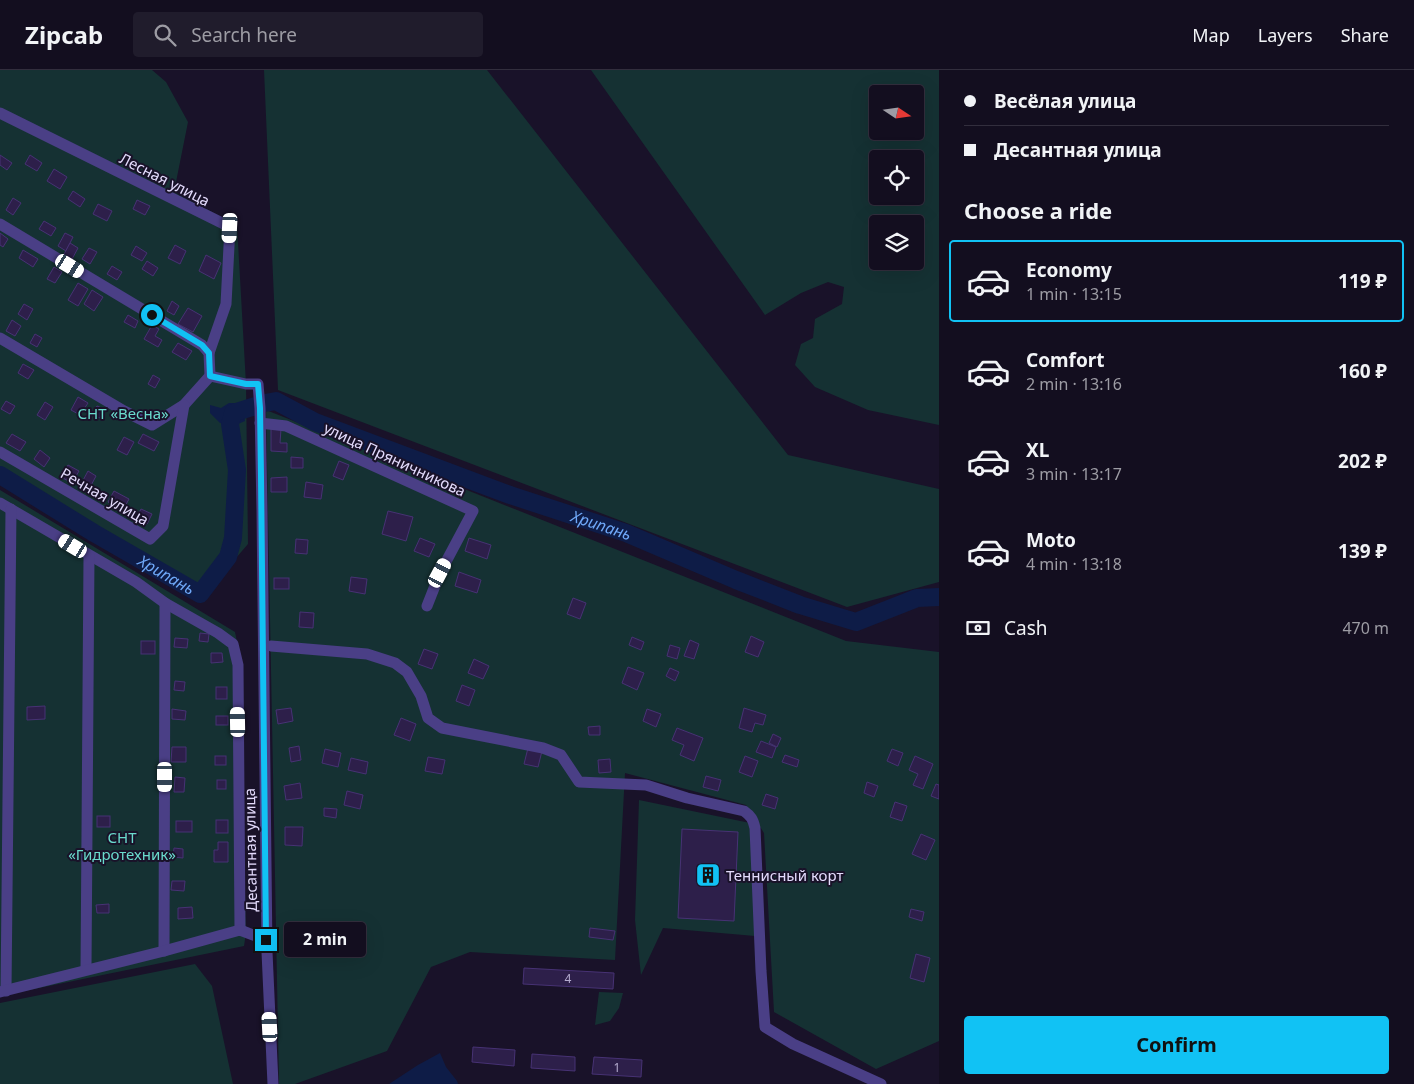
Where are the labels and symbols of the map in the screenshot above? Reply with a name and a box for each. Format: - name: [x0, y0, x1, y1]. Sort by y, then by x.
- north arrow: [869, 85, 924, 140]
- street label: Лесная улица: [116, 148, 214, 210]
- car: [221, 213, 238, 243]
- car: [53, 252, 86, 280]
- route start: [141, 304, 163, 326]
- park label: СНТ «Весна»: [77, 403, 169, 423]
- street label: улица Пряничникова: [321, 417, 469, 501]
- street label: Речная улица: [57, 463, 153, 529]
- water label: Хрипань: [568, 505, 635, 545]
- car: [56, 532, 89, 560]
- water label: Хрипань: [133, 549, 199, 600]
- car: [426, 556, 453, 590]
- car: [230, 707, 245, 737]
- car: [157, 762, 172, 792]
- street label: Десантная улица: [239, 788, 261, 912]
- park label: СНТ «Гидротехник»: [68, 827, 176, 864]
- building icon: Теннисный корт: [695, 862, 721, 888]
- place label: Теннисный корт: [726, 865, 843, 885]
- callout: 2 min: [284, 922, 366, 958]
- route end: [255, 929, 277, 951]
- house number: 4: [565, 970, 572, 987]
- car: [261, 1012, 278, 1042]
- house number: 1: [614, 1059, 620, 1076]

